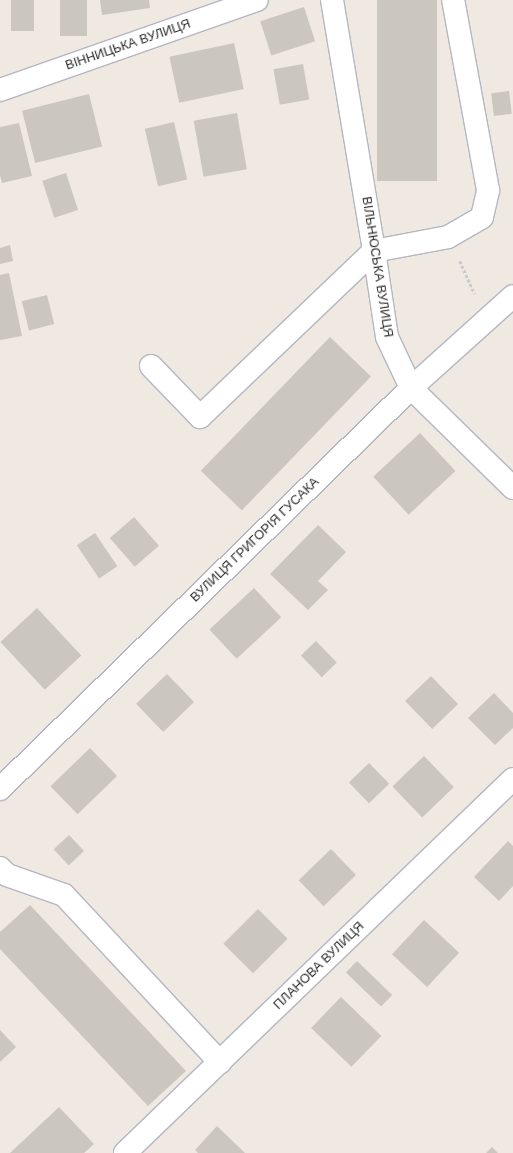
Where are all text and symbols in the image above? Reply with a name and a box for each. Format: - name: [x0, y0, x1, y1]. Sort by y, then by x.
- street label: ВІННИЦЬКА ВУЛИЦЯ: [63, 16, 193, 74]
- street label: ВІЛЬНЮСЬКА ВУЛИЦЯ: [358, 195, 396, 339]
- street label: ВУЛИЦЯ ГРИГОРІЯ ГУСАКА: [187, 474, 323, 606]
- street label: ПЛАНОВА ВУЛИЦЯ: [271, 919, 367, 1013]

